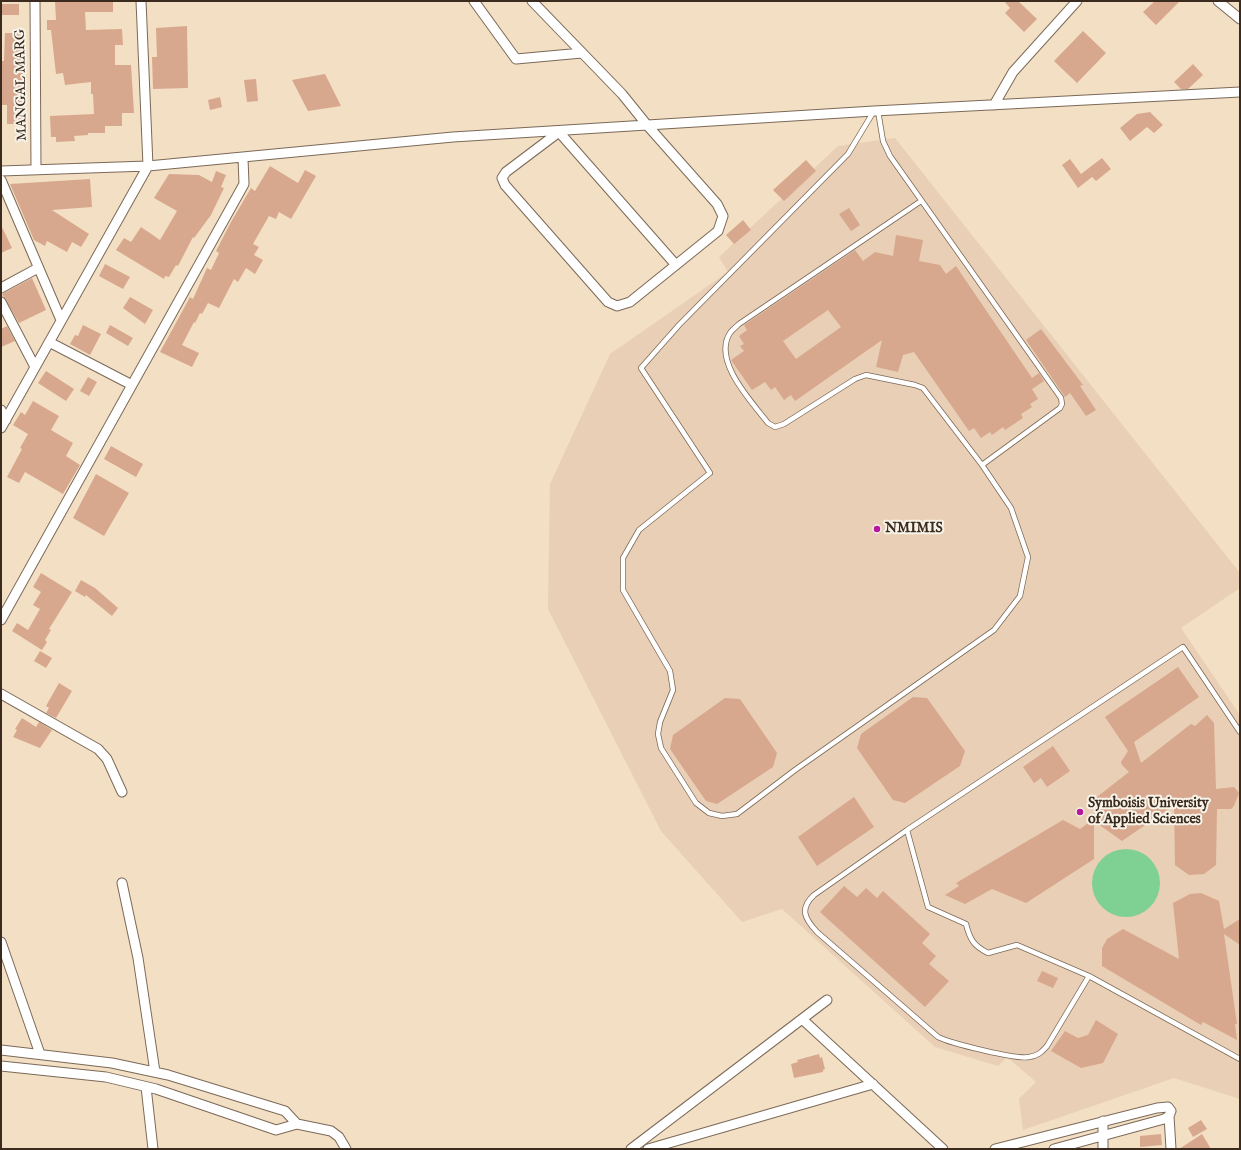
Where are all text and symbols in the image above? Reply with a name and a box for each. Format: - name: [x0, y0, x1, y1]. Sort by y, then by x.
- street label: MANGAL MARG: [13, 29, 31, 141]
- place label: NMIMIS: [885, 521, 943, 537]
- marker: NMIMIS: [872, 524, 882, 534]
- place label: Symboisis University of Applied Sciences: [1088, 796, 1209, 828]
- marker: Symboisis University of Applied Sciences: [1075, 807, 1085, 817]

